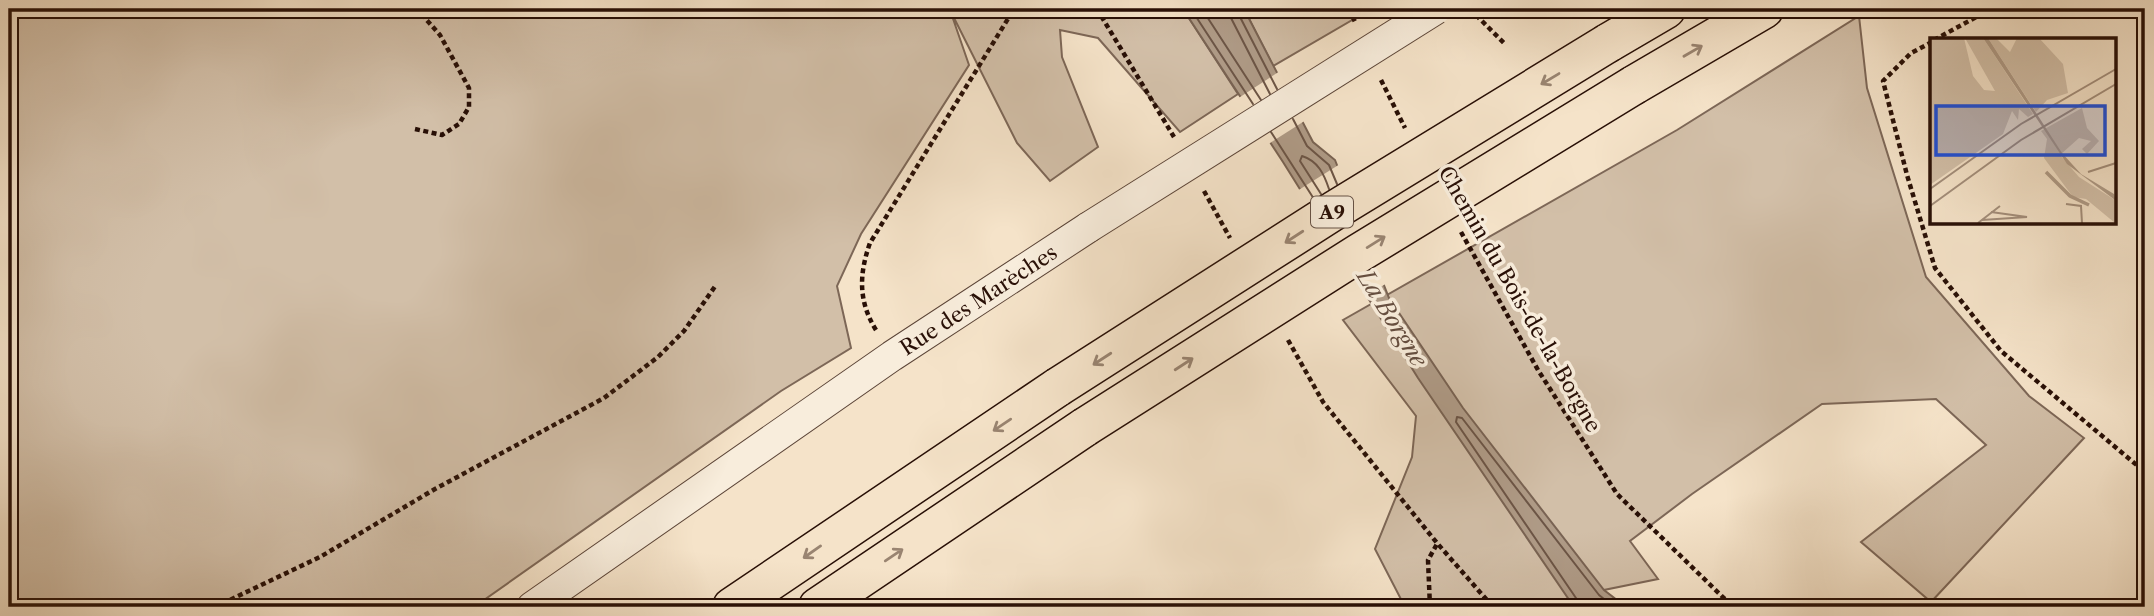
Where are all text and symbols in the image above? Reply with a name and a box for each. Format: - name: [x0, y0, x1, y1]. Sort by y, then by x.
- inset map: [1930, 38, 2116, 224]
- one-way arrow: [1682, 43, 1702, 57]
- one-way arrow: [1540, 72, 1560, 86]
- street label: Chemin du Bois-de-la-Borgne: [1433, 162, 1607, 436]
- road number: A9: [1311, 196, 1353, 228]
- one-way arrow: [1284, 230, 1304, 244]
- one-way arrow: [1366, 234, 1386, 248]
- street label: Rue des Marèches: [895, 239, 1062, 360]
- water label: La Borgne: [1350, 262, 1433, 373]
- one-way arrow: [1093, 352, 1112, 367]
- one-way arrow: [1174, 357, 1194, 371]
- one-way arrow: [992, 418, 1012, 432]
- one-way arrow: [803, 545, 823, 559]
- one-way arrow: [884, 548, 903, 562]

